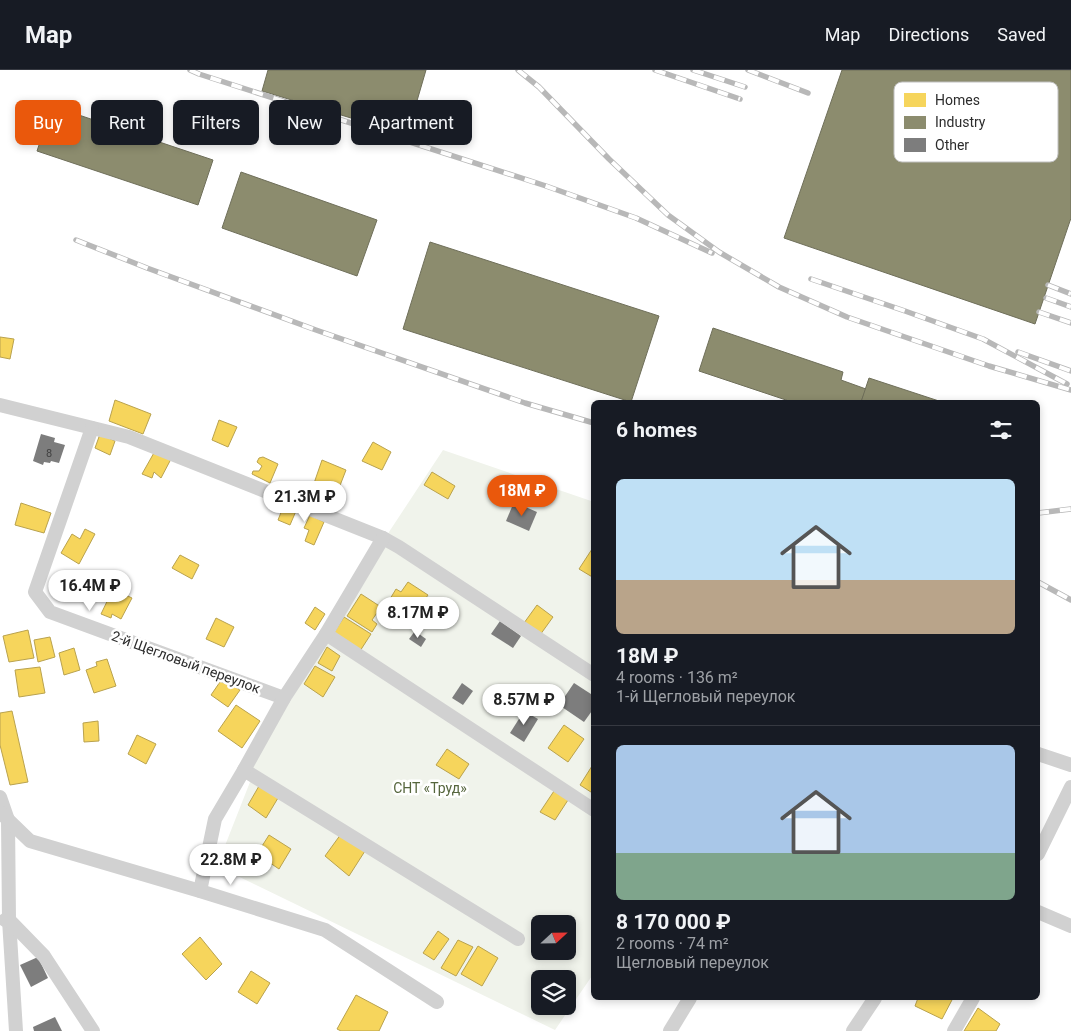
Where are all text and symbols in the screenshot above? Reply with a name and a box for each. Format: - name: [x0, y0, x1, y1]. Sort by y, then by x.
- text: Map: [25, 21, 72, 49]
- text: Map: [825, 24, 860, 45]
- text: Directions: [888, 24, 969, 45]
- text: Saved: [997, 24, 1046, 45]
- legend: [894, 82, 1058, 162]
- text: Homes: [935, 92, 980, 108]
- chip: Buy: [15, 100, 81, 145]
- chip: Rent: [91, 100, 163, 145]
- chip: Filters: [173, 100, 259, 145]
- chip: New: [269, 100, 341, 145]
- chip: Apartment: [351, 100, 472, 145]
- text: Industry: [935, 114, 986, 130]
- text: Other: [935, 137, 969, 153]
- icon: filters: [987, 416, 1015, 444]
- text: 6 homes: [616, 418, 697, 442]
- house number: 8: [46, 447, 52, 460]
- pin: 18M ₽: [487, 474, 557, 517]
- pin: 21.3M ₽: [259, 480, 351, 523]
- text: 18M ₽: [498, 481, 546, 500]
- text: 21.3M ₽: [274, 487, 336, 506]
- icon: home: [771, 512, 861, 602]
- pin: 16.4M ₽: [44, 570, 136, 612]
- text: 16.4M ₽: [59, 576, 121, 595]
- pin: 8.17M ₽: [372, 596, 464, 639]
- text: 8.17M ₽: [387, 603, 449, 622]
- street label: 2-й Щегловый переулок: [109, 628, 263, 697]
- text: 18M ₽: [616, 644, 679, 668]
- text: 4 rooms · 136 m²: [616, 668, 738, 687]
- pin: 8.57M ₽: [478, 684, 570, 726]
- text: 1-й Щегловый переулок: [616, 687, 796, 706]
- text: 8.57M ₽: [493, 690, 555, 709]
- icon: home: [771, 777, 861, 867]
- park label: СНТ «Труд»: [393, 780, 467, 796]
- pin: 22.8M ₽: [185, 844, 277, 886]
- text: 22.8M ₽: [200, 850, 262, 869]
- text: 8 170 000 ₽: [616, 910, 731, 934]
- north arrow: [531, 915, 576, 960]
- map controls: [531, 915, 576, 1015]
- text: 2 rooms · 74 m²: [616, 934, 729, 953]
- text: Щегловый переулок: [616, 953, 769, 972]
- button: layers: [531, 970, 576, 1015]

